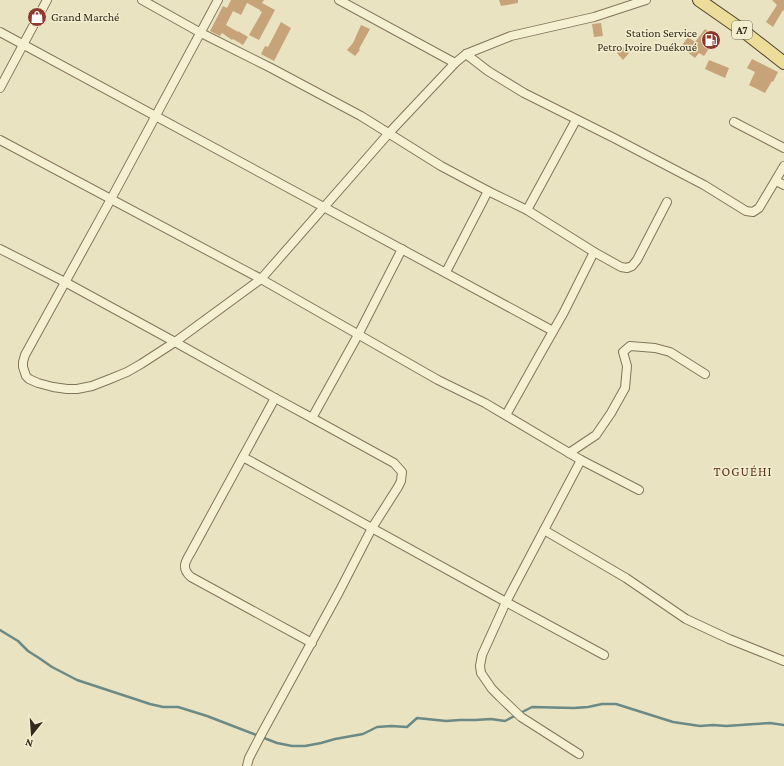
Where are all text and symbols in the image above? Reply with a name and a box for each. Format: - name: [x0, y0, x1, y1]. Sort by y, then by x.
- shop icon: Grand Marché: [26, 6, 48, 28]
- place label: Grand Marché: [51, 10, 119, 24]
- road number: A7: [732, 21, 752, 39]
- place label: Station Service Petro Ivoire Duékoué: [597, 26, 697, 54]
- fuel station icon: Station Service Petro Ivoire Duékoué: [700, 29, 722, 51]
- district label: TOGUÉHI: [714, 464, 772, 479]
- north arrow: [12, 714, 52, 754]
- text: N: [23, 737, 34, 750]

